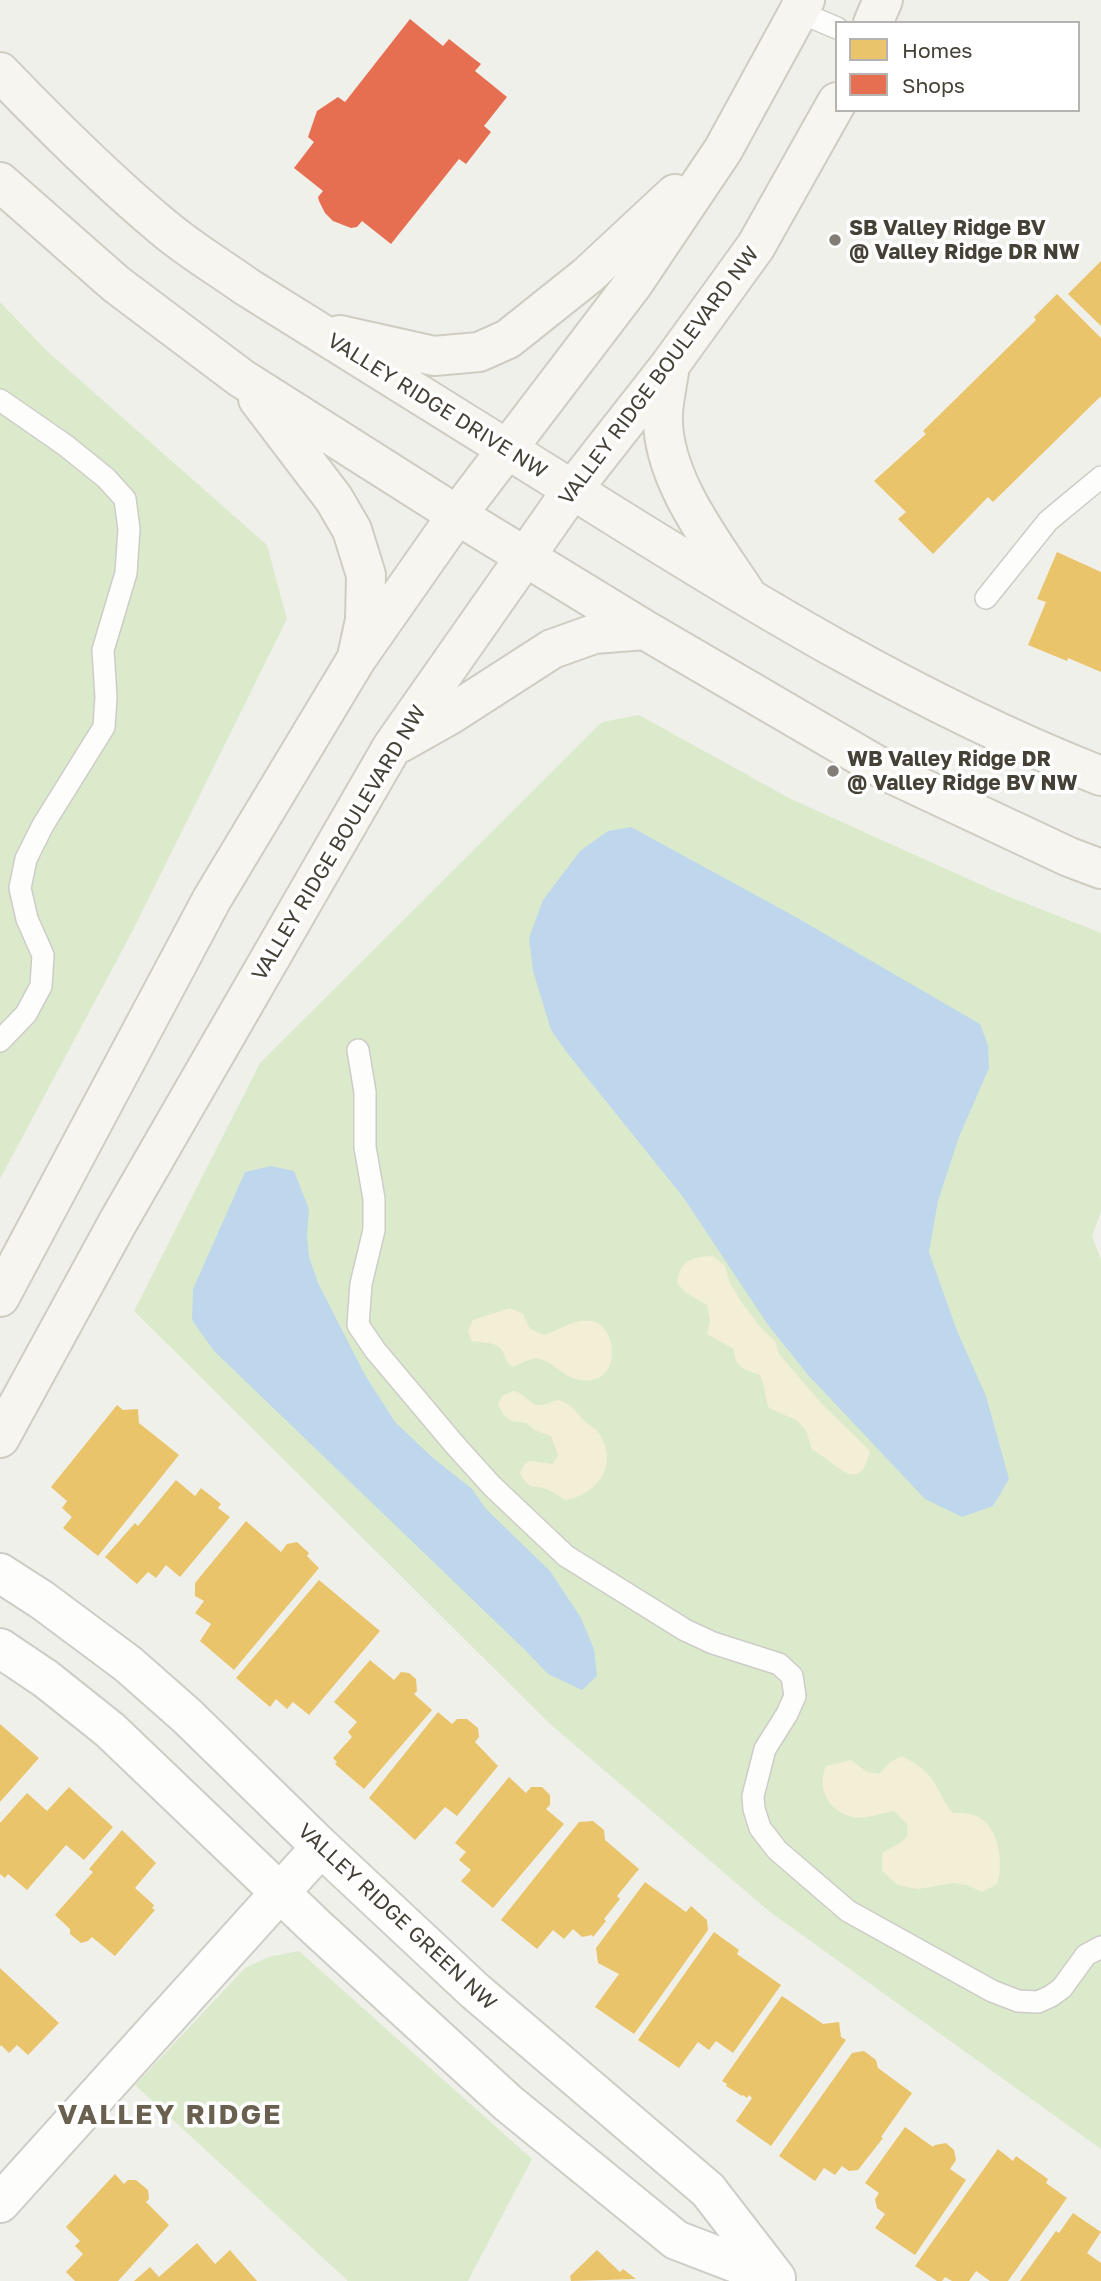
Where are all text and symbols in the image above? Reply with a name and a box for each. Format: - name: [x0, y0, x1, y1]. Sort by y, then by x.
- legend: [835, 21, 1080, 112]
- text: Homes: [902, 37, 972, 63]
- text: Shops: [902, 72, 965, 98]
- place label: SB Valley Ridge BV @ Valley Ridge DR NW: [849, 215, 1080, 265]
- marker: SB Valley Ridge BV @ Valley Ridge DR NW: [827, 232, 843, 248]
- street label: VALLEY RIDGE BOULEVARD NW: [554, 242, 764, 510]
- street label: VALLEY RIDGE DRIVE NW: [323, 328, 551, 484]
- street label: VALLEY RIDGE BOULEVARD NW: [247, 701, 431, 985]
- place label: WB Valley Ridge DR @ Valley Ridge BV NW: [847, 746, 1077, 796]
- marker: WB Valley Ridge DR @ Valley Ridge BV NW: [825, 763, 841, 779]
- street label: VALLEY RIDGE GREEN NW: [292, 1818, 502, 2016]
- district label: VALLEY RIDGE: [59, 2098, 281, 2132]

